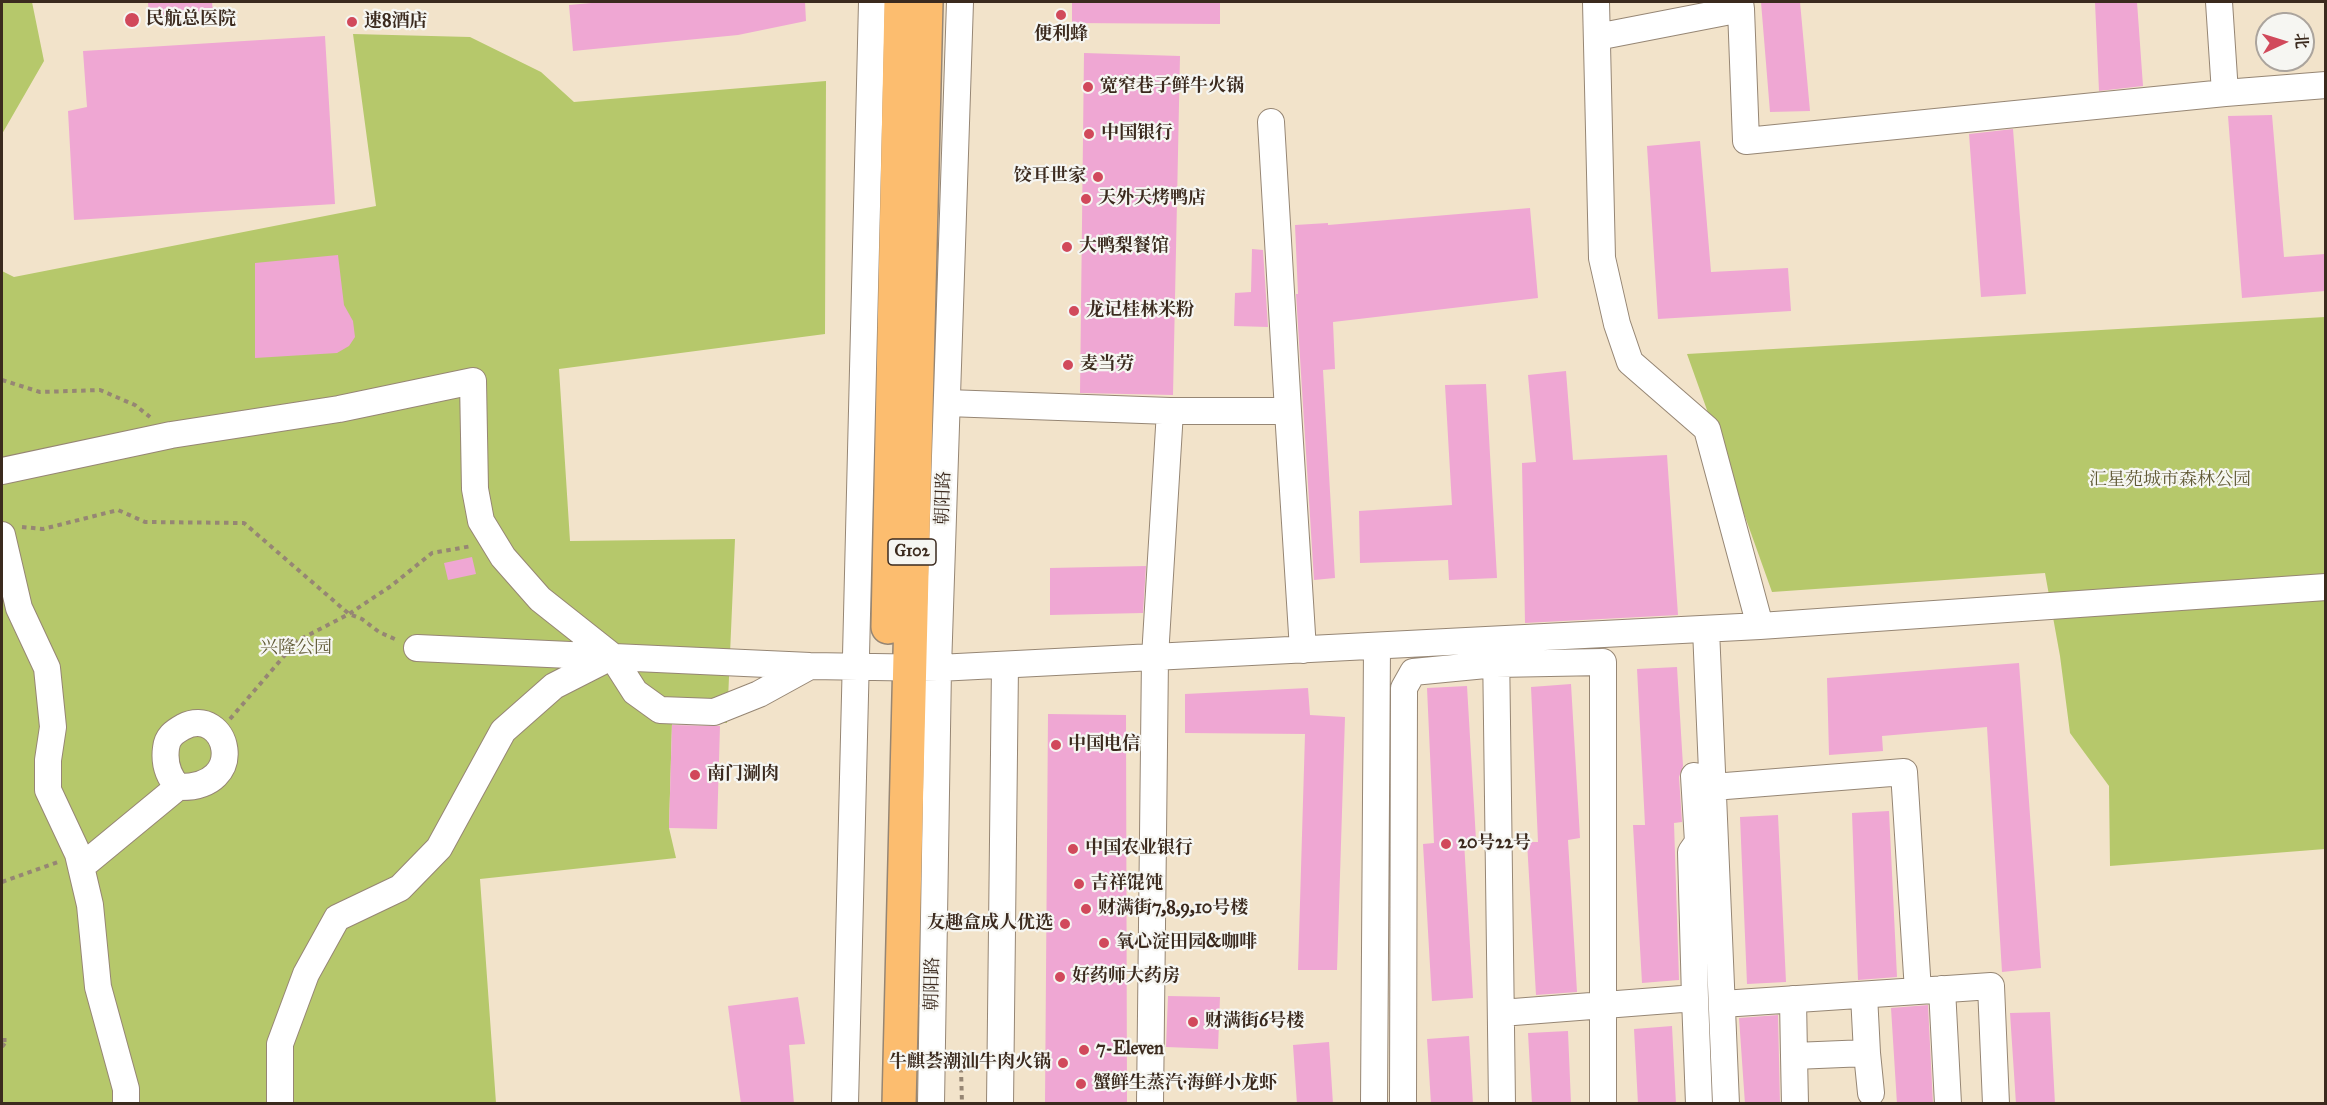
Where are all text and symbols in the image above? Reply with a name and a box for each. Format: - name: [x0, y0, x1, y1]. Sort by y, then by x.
- marker: 便利蜂: [1054, 8, 1068, 22]
- place label: 民航总医院: [146, 9, 236, 31]
- marker: 民航总医院: [123, 11, 141, 29]
- place label: 速8酒店: [364, 11, 428, 33]
- north arrow: [2255, 12, 2315, 72]
- marker: 速8酒店: [345, 15, 359, 29]
- place label: 便利蜂: [1034, 24, 1088, 46]
- text: 北: [2291, 32, 2311, 49]
- place label: 宽窄巷子鲜牛火锅: [1100, 76, 1244, 98]
- marker: 宽窄巷子鲜牛火锅: [1081, 80, 1095, 94]
- place label: 中国银行: [1101, 123, 1173, 145]
- marker: 中国银行: [1082, 127, 1096, 141]
- place label: 饺耳世家: [1014, 166, 1086, 188]
- marker: 饺耳世家: [1091, 170, 1105, 184]
- place label: 天外天烤鸭店: [1098, 188, 1206, 210]
- marker: 天外天烤鸭店: [1079, 192, 1093, 206]
- place label: 大鸭梨餐馆: [1079, 236, 1169, 258]
- marker: 大鸭梨餐馆: [1060, 240, 1074, 254]
- place label: 龙记桂林米粉: [1086, 300, 1194, 322]
- marker: 龙记桂林米粉: [1067, 304, 1081, 318]
- place label: 麦当劳: [1080, 354, 1134, 376]
- marker: 麦当劳: [1061, 358, 1075, 372]
- park label: 汇星苑城市森林公园: [2089, 470, 2251, 492]
- street label: 朝阳路: [932, 471, 956, 525]
- road number: G102: [888, 539, 936, 565]
- park label: 兴隆公园: [260, 638, 332, 660]
- place label: 中国电信: [1068, 734, 1140, 756]
- marker: 中国电信: [1049, 738, 1063, 752]
- place label: 南门涮肉: [707, 764, 779, 786]
- marker: 南门涮肉: [688, 768, 702, 782]
- place label: 20号22号: [1458, 833, 1531, 855]
- marker: 20号22号: [1439, 837, 1453, 851]
- place label: 中国农业银行: [1085, 838, 1193, 860]
- marker: 中国农业银行: [1066, 842, 1080, 856]
- place label: 吉祥馄饨: [1091, 873, 1163, 895]
- marker: 吉祥馄饨: [1072, 877, 1086, 891]
- place label: 财满街7,8,9,10号楼: [1098, 898, 1248, 920]
- marker: 财满街7,8,9,10号楼: [1079, 902, 1093, 916]
- place label: 友趣盒成人优选: [927, 913, 1053, 935]
- marker: 友趣盒成人优选: [1058, 917, 1072, 931]
- place label: 氧心淀田园&咖啡: [1116, 932, 1257, 954]
- marker: 氧心淀田园&咖啡: [1097, 936, 1111, 950]
- street label: 朝阳路: [922, 957, 944, 1011]
- place label: 好药师大药房: [1072, 966, 1180, 988]
- marker: 好药师大药房: [1053, 970, 1067, 984]
- place label: 财满街6号楼: [1205, 1011, 1304, 1033]
- marker: 财满街6号楼: [1186, 1015, 1200, 1029]
- place label: 7-Eleven: [1096, 1039, 1164, 1061]
- marker: 7-Eleven: [1077, 1043, 1091, 1057]
- place label: 牛麒荟潮汕牛肉火锅: [889, 1052, 1051, 1074]
- marker: 牛麒荟潮汕牛肉火锅: [1056, 1056, 1070, 1070]
- place label: 蟹鲜生蒸汽·海鲜小龙虾: [1093, 1073, 1277, 1095]
- marker: 蟹鲜生蒸汽·海鲜小龙虾: [1074, 1077, 1088, 1091]

